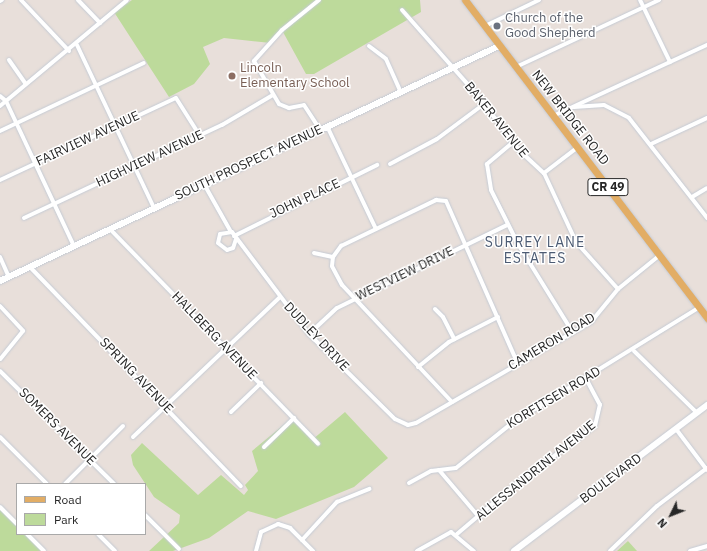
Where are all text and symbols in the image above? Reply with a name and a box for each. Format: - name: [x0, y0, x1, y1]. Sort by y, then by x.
- place label: Church of the Good Shepherd: [505, 11, 596, 42]
- marker: Church of the Good Shepherd: [492, 21, 502, 31]
- place label: Lincoln Elementary School: [240, 61, 350, 92]
- street label: NEW BRIDGE ROAD: [528, 67, 612, 169]
- marker: Lincoln Elementary School: [227, 71, 237, 81]
- street label: BAKER AVENUE: [461, 79, 531, 161]
- street label: FAIRVIEW AVENUE: [34, 108, 142, 170]
- street label: SOUTH PROSPECT AVENUE: [173, 122, 325, 204]
- street label: HIGHVIEW AVENUE: [94, 127, 206, 191]
- street label: JOHN PLACE: [267, 176, 343, 222]
- road number: CR 49: [587, 177, 629, 197]
- district label: SURREY LANE ESTATES: [485, 234, 585, 266]
- street label: WESTVIEW DRIVE: [353, 244, 457, 304]
- street label: HALLBERG AVENUE: [168, 289, 260, 383]
- street label: DUDLEY DRIVE: [280, 299, 352, 375]
- street label: CAMERON ROAD: [506, 310, 598, 374]
- street label: SPRING AVENUE: [96, 335, 176, 417]
- street label: KORFITSEN ROAD: [504, 364, 604, 432]
- street label: SOMERS AVENUE: [15, 385, 99, 469]
- street label: ALLESSANDRINI AVENUE: [473, 418, 599, 524]
- street label: BOULEVARD: [577, 451, 645, 507]
- legend: [16, 483, 146, 535]
- text: Road: [54, 492, 82, 507]
- north arrow: [651, 495, 691, 535]
- text: Park: [54, 512, 78, 527]
- text: N: [654, 515, 670, 531]

